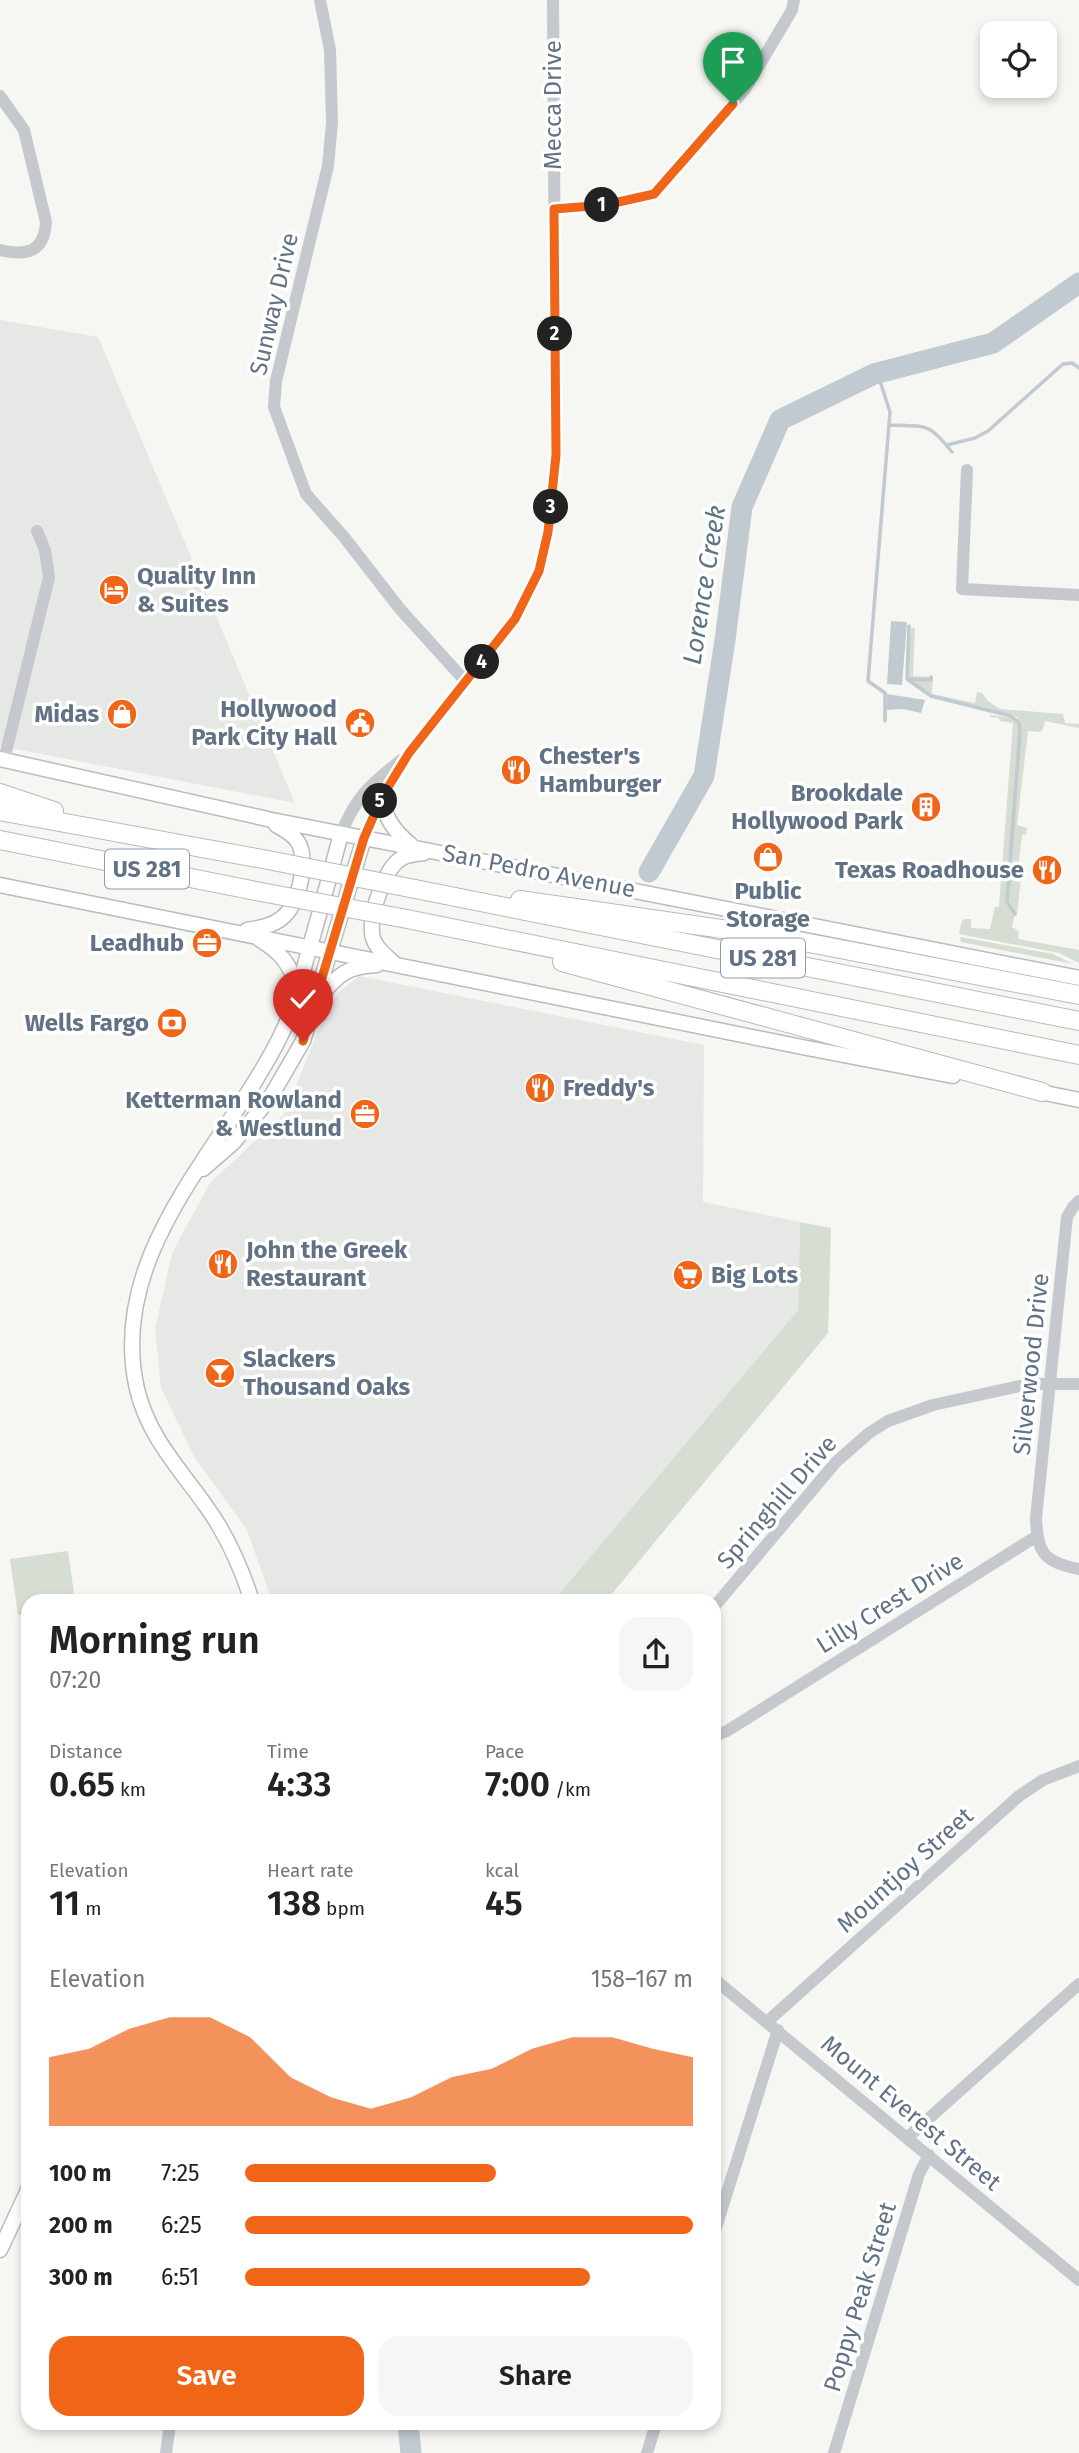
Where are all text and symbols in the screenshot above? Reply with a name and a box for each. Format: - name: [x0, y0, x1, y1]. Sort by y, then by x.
- map controls: [980, 21, 1057, 98]
- button: locate: [980, 21, 1057, 98]
- pin: [703, 32, 763, 104]
- street label: Mecca Drive: [539, 40, 567, 170]
- icon: arrive: [714, 43, 752, 81]
- pin: 1: [584, 188, 620, 222]
- text: 1: [597, 193, 606, 216]
- street label: Sunway Drive: [244, 230, 304, 378]
- pin: 2: [538, 316, 572, 352]
- text: 2: [550, 322, 559, 345]
- pin: 3: [534, 490, 568, 524]
- text: 3: [546, 495, 555, 518]
- water label: Lorence Creek: [677, 503, 732, 667]
- place label: Quality Inn & Suites: [137, 562, 256, 618]
- hotel icon: Quality Inn & Suites: [97, 573, 131, 607]
- pin: 4: [464, 644, 500, 680]
- text: 4: [476, 650, 487, 673]
- place label: Hollywood Park City Hall: [191, 695, 338, 751]
- shop icon: Midas: [105, 697, 139, 731]
- place label: Midas: [34, 700, 99, 728]
- public building icon: Hollywood Park City Hall: [343, 706, 377, 740]
- place label: Chester's Hamburger: [539, 742, 662, 798]
- restaurant icon: Chester's Hamburger: [499, 753, 533, 787]
- place label: Brookdale Hollywood Park: [731, 779, 904, 835]
- pin: 5: [362, 784, 398, 818]
- text: 5: [374, 789, 385, 812]
- building icon: Brookdale Hollywood Park: [909, 790, 943, 824]
- street label: San Pedro Avenue: [440, 839, 638, 903]
- shop icon: Public Storage: [751, 840, 785, 874]
- road number: US 281: [105, 849, 189, 888]
- restaurant icon: Texas Roadhouse: [1030, 853, 1064, 887]
- place label: Texas Roadhouse: [835, 856, 1024, 884]
- place label: Public Storage: [726, 877, 810, 933]
- office icon: Leadhub: [190, 926, 224, 960]
- place label: Leadhub: [90, 929, 184, 957]
- road number: US 281: [721, 939, 805, 978]
- pin: [273, 969, 333, 1041]
- icon: check: [284, 980, 322, 1018]
- bank icon: Wells Fargo: [155, 1006, 189, 1040]
- place label: Wells Fargo: [25, 1009, 149, 1037]
- restaurant icon: Freddy's: [523, 1071, 557, 1105]
- place label: Freddy's: [563, 1074, 655, 1102]
- place label: Ketterman Rowland & Westlund: [125, 1086, 342, 1142]
- office icon: Ketterman Rowland & Westlund: [348, 1097, 382, 1131]
- place label: John the Greek Restaurant: [245, 1236, 408, 1292]
- restaurant icon: John the Greek Restaurant: [206, 1247, 240, 1281]
- supermarket icon: Big Lots: [671, 1258, 705, 1292]
- place label: Big Lots: [711, 1261, 798, 1289]
- street label: Silverwood Drive: [1008, 1272, 1054, 1456]
- place label: Slackers Thousand Oaks: [243, 1345, 411, 1401]
- bar icon: Slackers Thousand Oaks: [203, 1356, 237, 1390]
- street label: Springhill Drive: [712, 1430, 842, 1574]
- street label: Lilly Crest Drive: [811, 1547, 969, 1659]
- text: Morning run: [49, 1617, 260, 1663]
- button: share: [619, 1617, 693, 1691]
- text: 07:20: [49, 1666, 101, 1694]
- text: Distance: [49, 1740, 123, 1763]
- text: Time: [267, 1740, 309, 1763]
- text: Pace: [485, 1740, 524, 1763]
- text: 0.65: [49, 1763, 115, 1805]
- text: 4:33: [267, 1763, 331, 1805]
- text: 7:00: [485, 1763, 550, 1805]
- text: km: [115, 1778, 146, 1801]
- text: /km: [550, 1778, 591, 1801]
- street label: Mountjoy Street: [831, 1801, 979, 1938]
- text: Elevation: [49, 1859, 129, 1882]
- text: Heart rate: [267, 1859, 354, 1882]
- text: kcal: [485, 1859, 519, 1882]
- text: 11: [49, 1882, 80, 1924]
- text: 138: [267, 1882, 321, 1924]
- text: 45: [485, 1882, 523, 1924]
- text: m: [80, 1897, 102, 1920]
- text: bpm: [321, 1897, 365, 1920]
- text: Elevation: [49, 1965, 145, 1993]
- text: 158–167 m: [591, 1965, 693, 1993]
- street label: Mount Everest Street: [815, 2030, 1007, 2197]
- text: 100 m: [49, 2159, 111, 2187]
- text: 7:25: [161, 2159, 200, 2187]
- street label: Poppy Peak Street: [818, 2199, 902, 2395]
- text: 200 m: [49, 2211, 113, 2239]
- text: 6:25: [161, 2211, 202, 2239]
- text: 300 m: [49, 2263, 113, 2291]
- text: 6:51: [161, 2263, 199, 2291]
- button: Save: [49, 2336, 364, 2416]
- button: Share: [378, 2336, 693, 2416]

